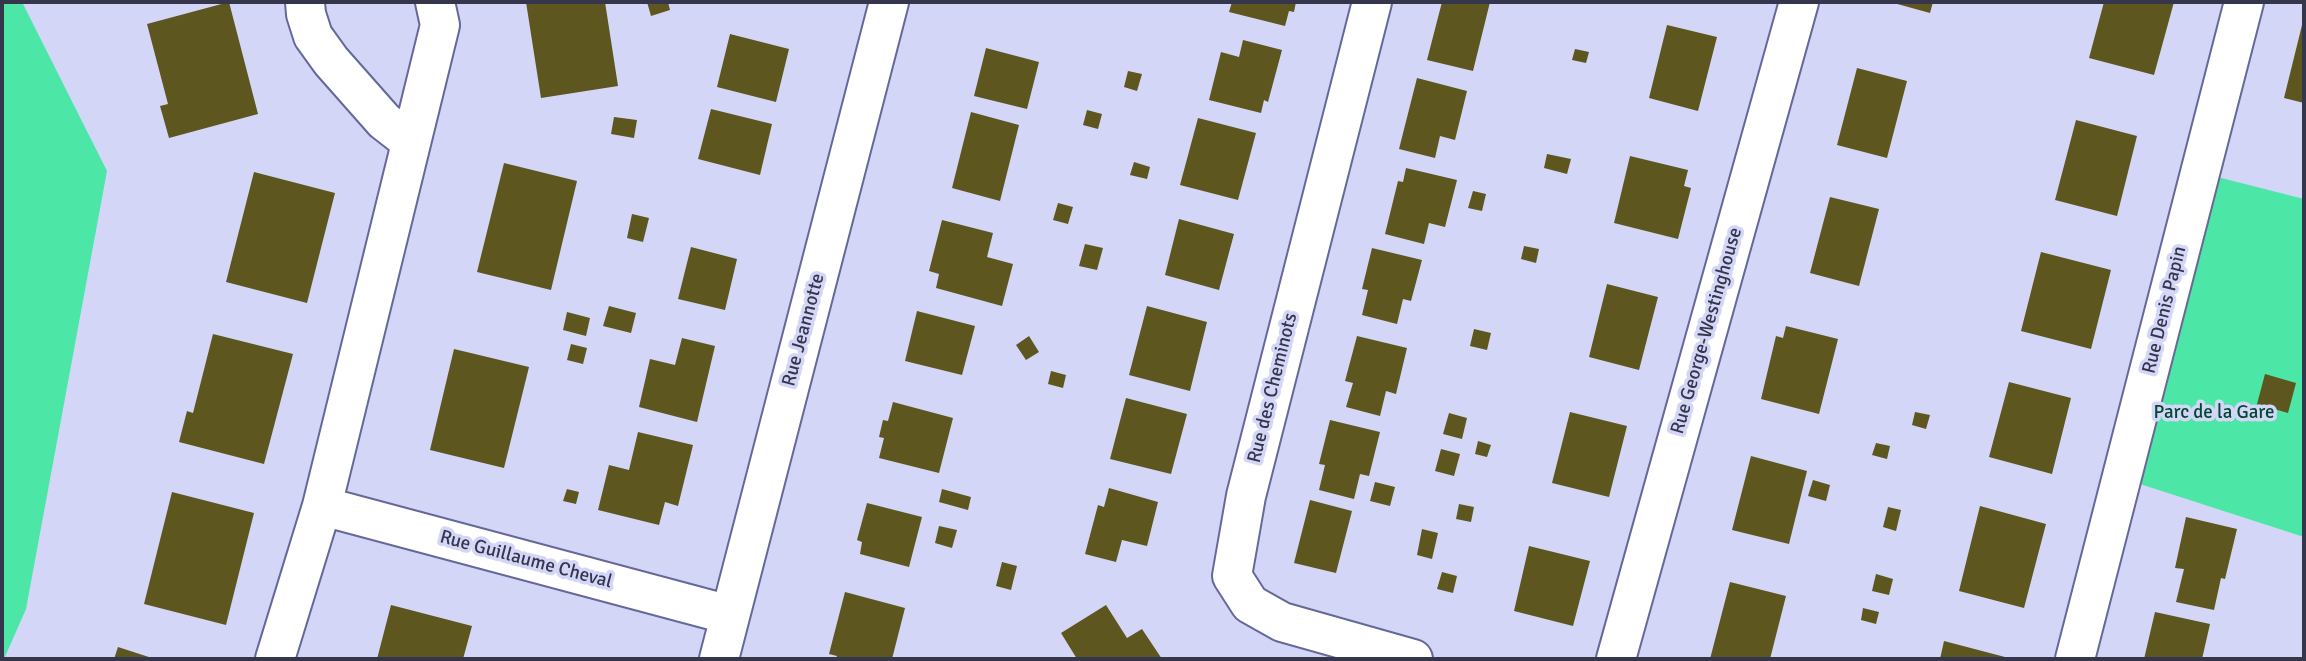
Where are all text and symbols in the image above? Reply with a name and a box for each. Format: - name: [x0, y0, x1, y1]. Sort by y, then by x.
- street label: Rue George-Westinghouse: [1667, 225, 1747, 437]
- street label: Rue Denis Papin: [2138, 244, 2192, 376]
- street label: Rue Jeannotte: [778, 271, 830, 389]
- street label: Rue des Cheminots: [1243, 311, 1303, 465]
- park label: Parc de la Gare: [2154, 402, 2274, 424]
- street label: Rue Guillaume Cheval: [437, 526, 615, 594]

